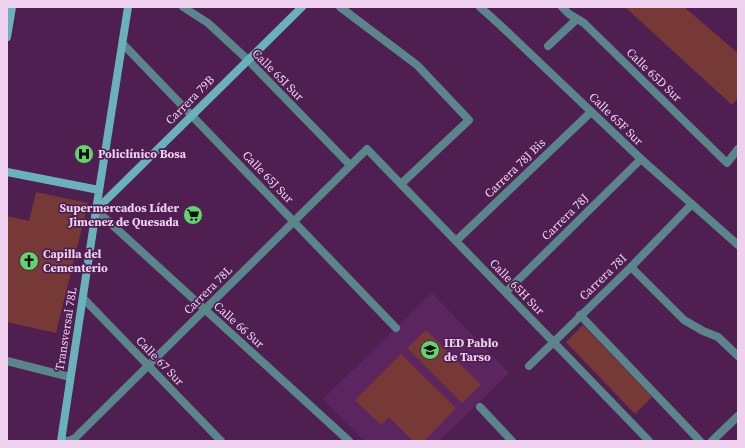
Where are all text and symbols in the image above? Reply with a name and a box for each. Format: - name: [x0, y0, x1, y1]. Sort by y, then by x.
- street label: Calle 65D Sur: [623, 45, 685, 105]
- street label: Calle 65I Sur: [249, 46, 307, 104]
- street label: Carrera 79B: [162, 72, 218, 128]
- street label: Calle 65F Sur: [585, 89, 647, 149]
- street label: Carrera 78J Bis: [481, 135, 549, 201]
- hospital icon: Policlínico Bosa: [73, 143, 95, 165]
- place label: Policlínico Bosa: [98, 146, 187, 162]
- street label: Calle 65J Sur: [239, 147, 297, 207]
- street label: Carrera 78J: [538, 190, 592, 244]
- place label: Supermercados Líder Jimenez de Quesada: [60, 200, 180, 230]
- supermarket icon: Supermercados Líder Jimenez de Quesada: [182, 204, 204, 226]
- place label: Capilla del Cementerio: [43, 246, 108, 276]
- church icon: Capilla del Cementerio: [18, 250, 40, 272]
- street label: Carrera 78I: [576, 250, 630, 304]
- street label: Calle 65H Sur: [486, 256, 548, 318]
- street label: Carrera 78L: [180, 262, 236, 318]
- street label: Transversal 78L: [52, 286, 80, 372]
- street label: Calle 66 Sur: [210, 298, 268, 352]
- street label: Calle 67 Sur: [132, 333, 188, 389]
- place label: IED Pablo de Tarso: [444, 335, 499, 365]
- school or university icon: IED Pablo de Tarso: [419, 339, 441, 361]

